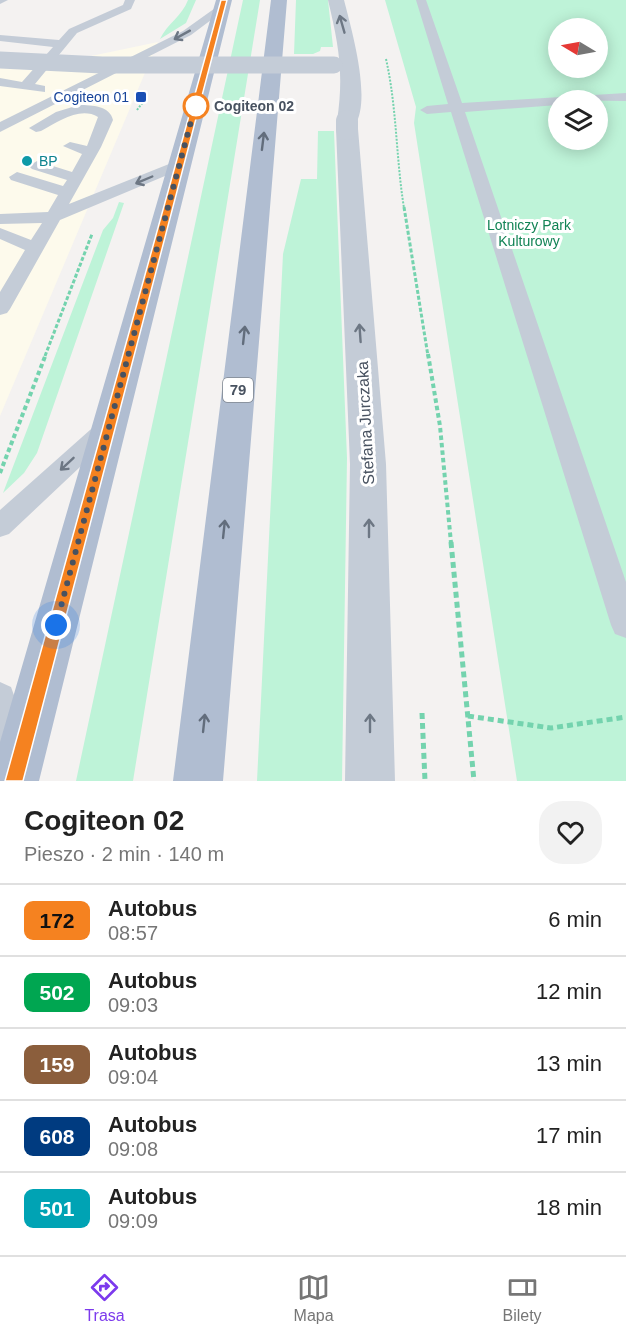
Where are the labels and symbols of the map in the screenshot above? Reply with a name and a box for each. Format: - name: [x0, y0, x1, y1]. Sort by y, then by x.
- one-way arrow: [335, 15, 347, 34]
- north arrow: [548, 18, 608, 78]
- one-way arrow: [174, 30, 192, 41]
- place label: Cogiteon 01: [53, 89, 129, 105]
- marker: Cogiteon 01: [134, 90, 148, 104]
- marker: Cogiteon 02: [183, 93, 209, 119]
- place label: Cogiteon 02: [214, 98, 294, 114]
- one-way arrow: [258, 131, 269, 151]
- place label: BP: [39, 153, 58, 169]
- marker: BP: [20, 154, 34, 168]
- one-way arrow: [136, 174, 154, 186]
- park label: Lotniczy Park Kulturowy: [487, 217, 572, 249]
- one-way arrow: [354, 323, 365, 343]
- one-way arrow: [239, 325, 250, 345]
- street label: Stefana Jurczaka: [354, 361, 377, 485]
- road number: 79: [223, 378, 253, 402]
- one-way arrow: [60, 457, 75, 472]
- one-way arrow: [363, 518, 375, 538]
- one-way arrow: [219, 519, 230, 539]
- your location: [41, 610, 71, 640]
- one-way arrow: [199, 713, 210, 733]
- one-way arrow: [364, 713, 376, 733]

